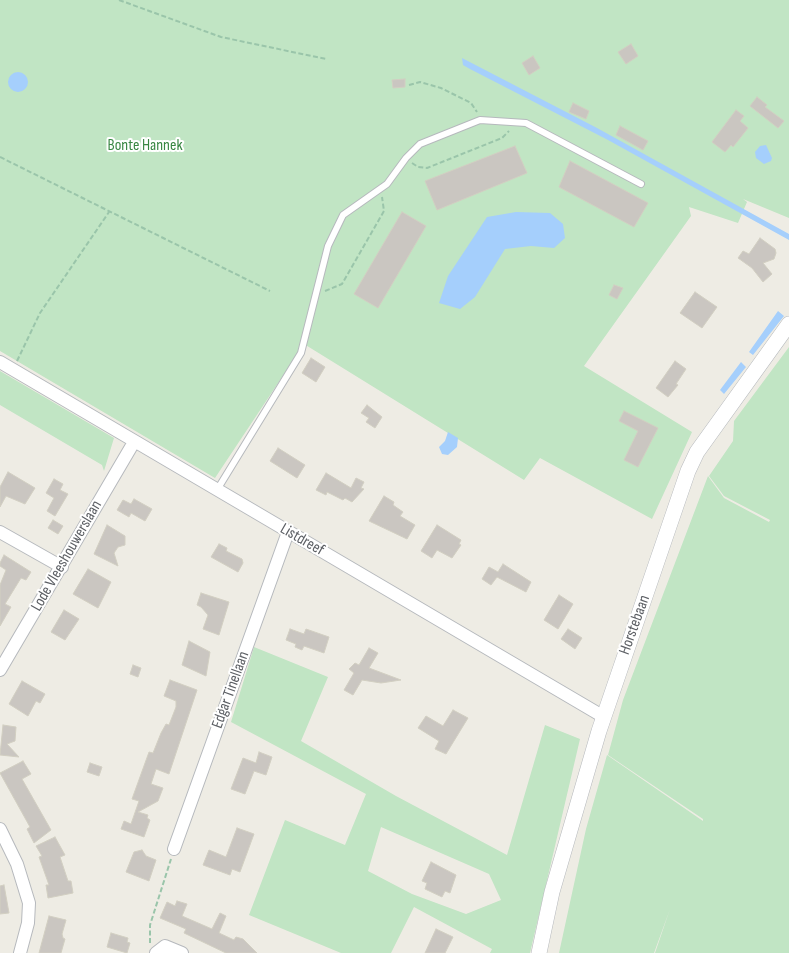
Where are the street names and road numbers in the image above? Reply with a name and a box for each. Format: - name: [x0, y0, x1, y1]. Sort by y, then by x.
- street label: Lode Vleeshouwerslaan: [28, 497, 106, 615]
- street label: Listdreef: [276, 520, 328, 560]
- street label: Horstebaan: [615, 593, 655, 657]
- street label: Edgar Tinellaan: [208, 649, 254, 731]

